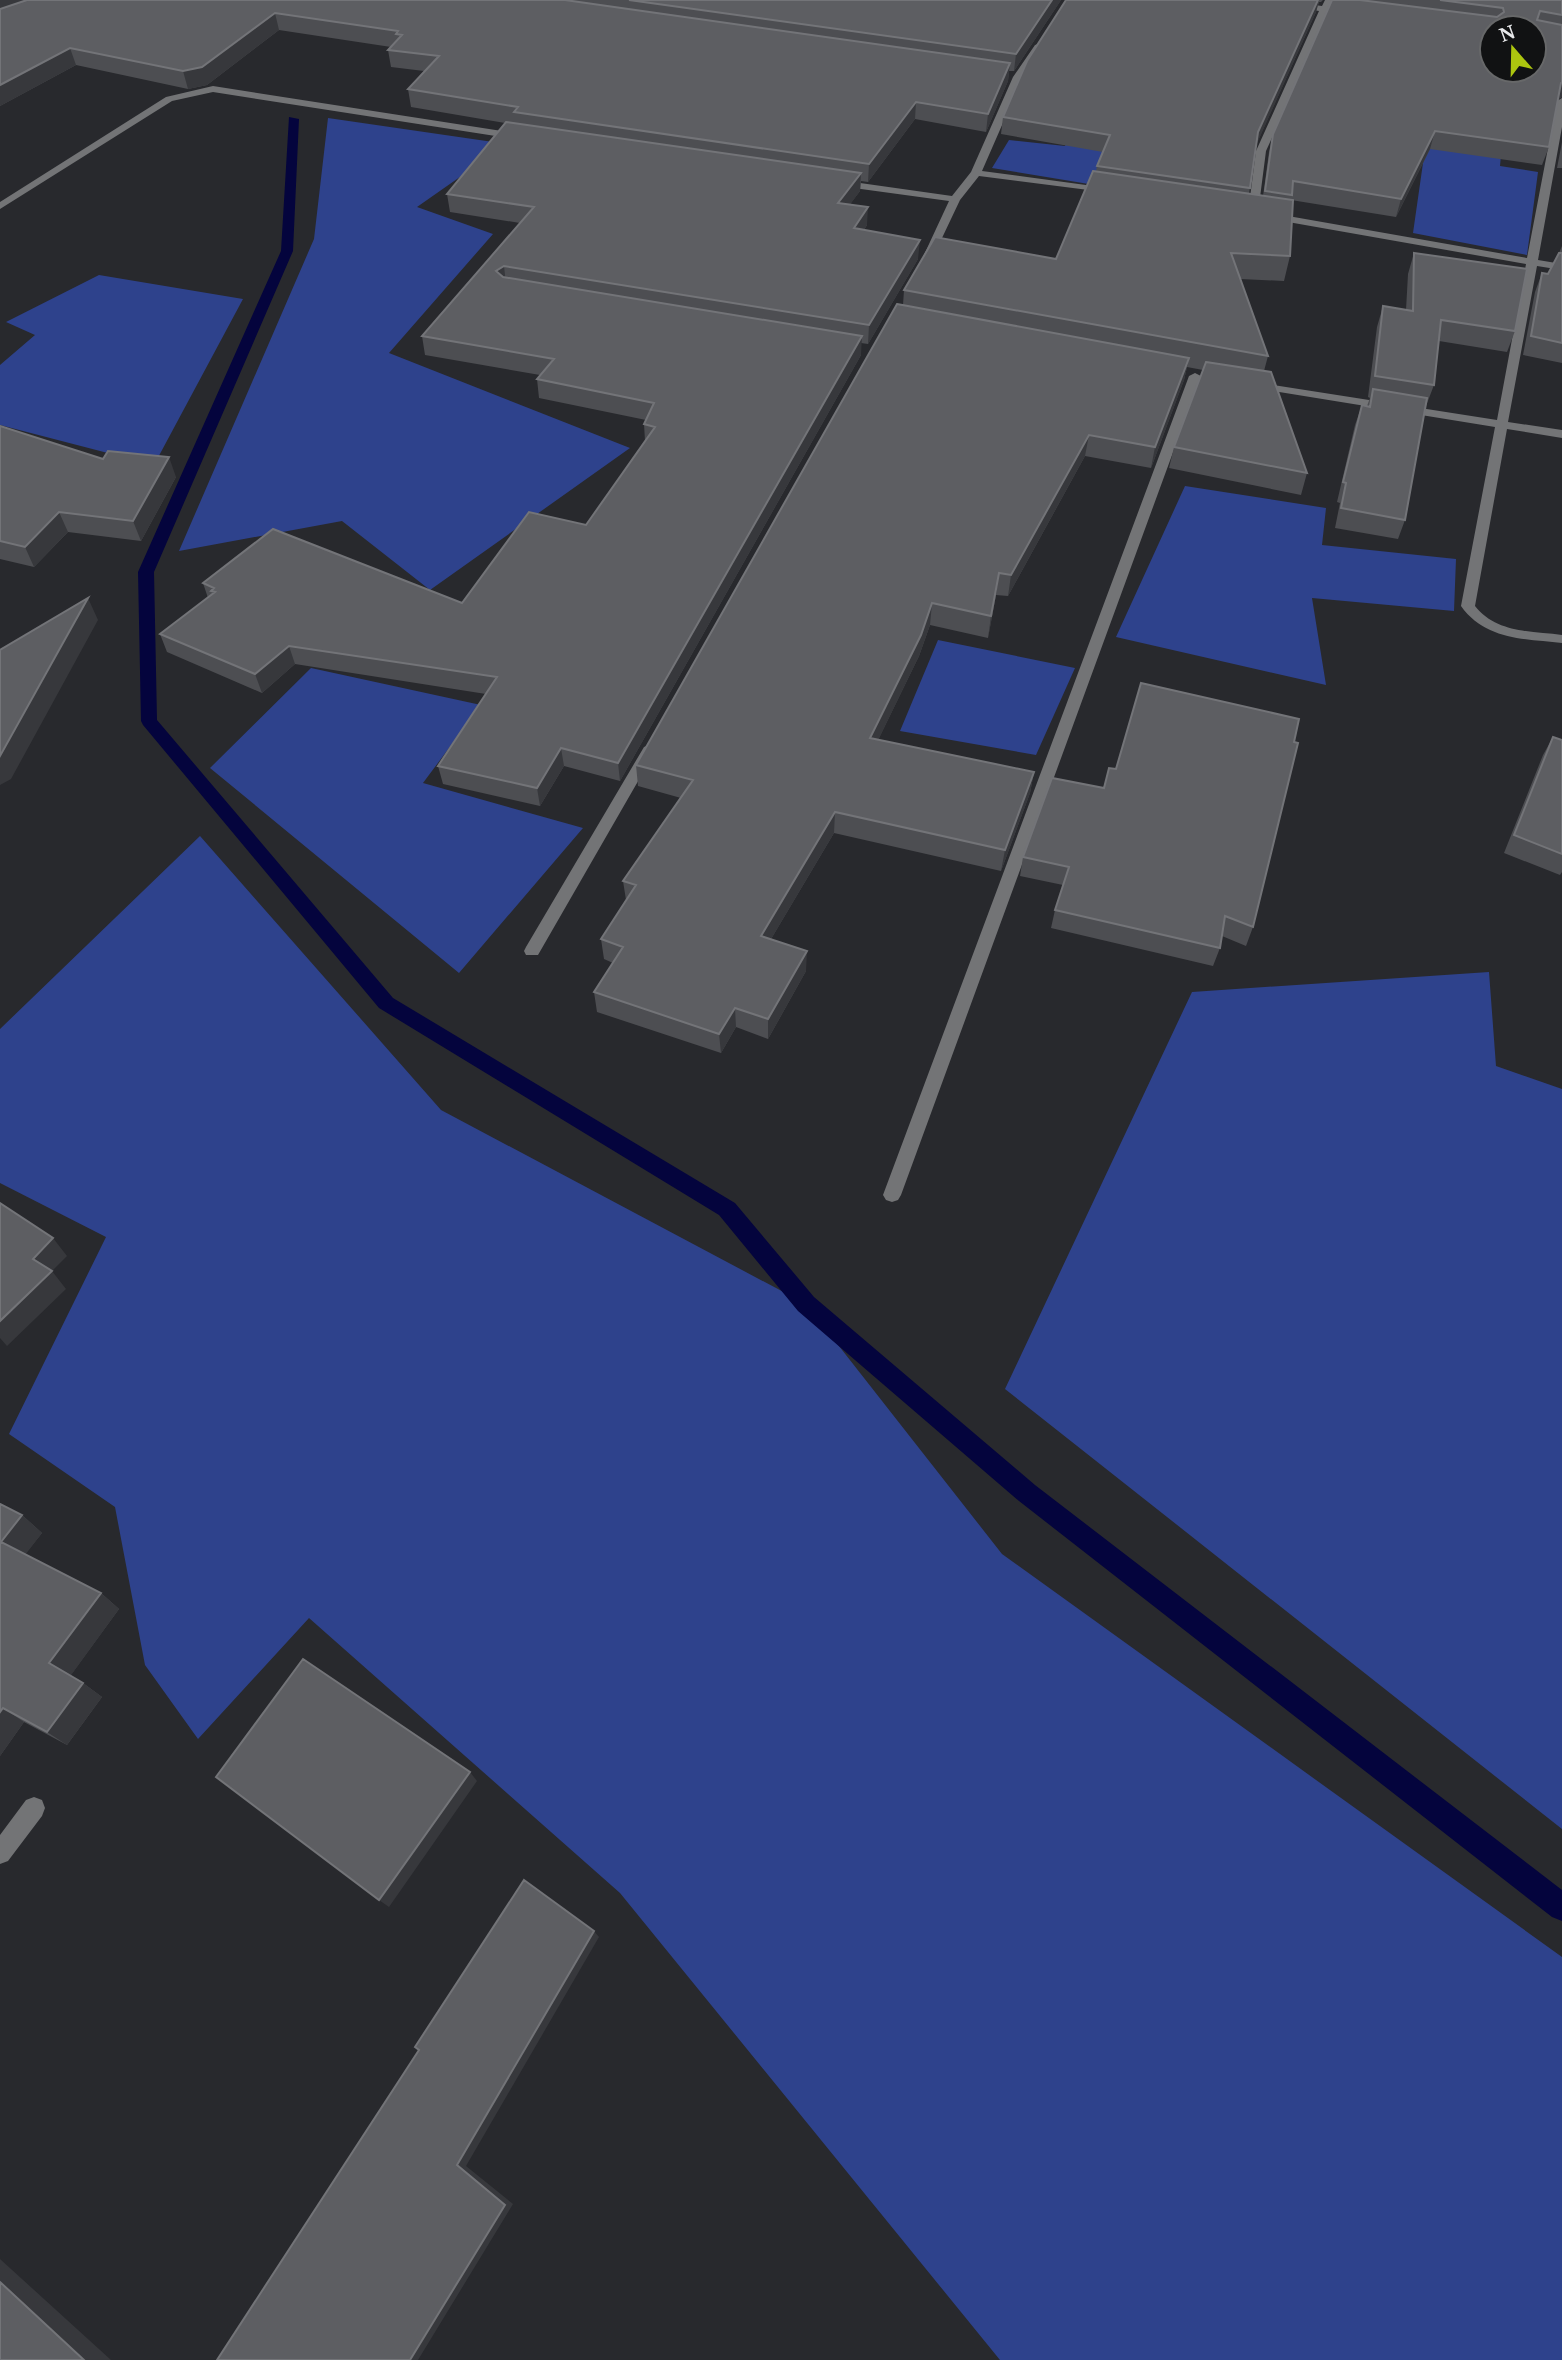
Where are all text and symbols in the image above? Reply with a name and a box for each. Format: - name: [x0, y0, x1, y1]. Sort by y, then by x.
- north arrow: [1478, 14, 1548, 84]
- text: N: [1496, 18, 1519, 48]

